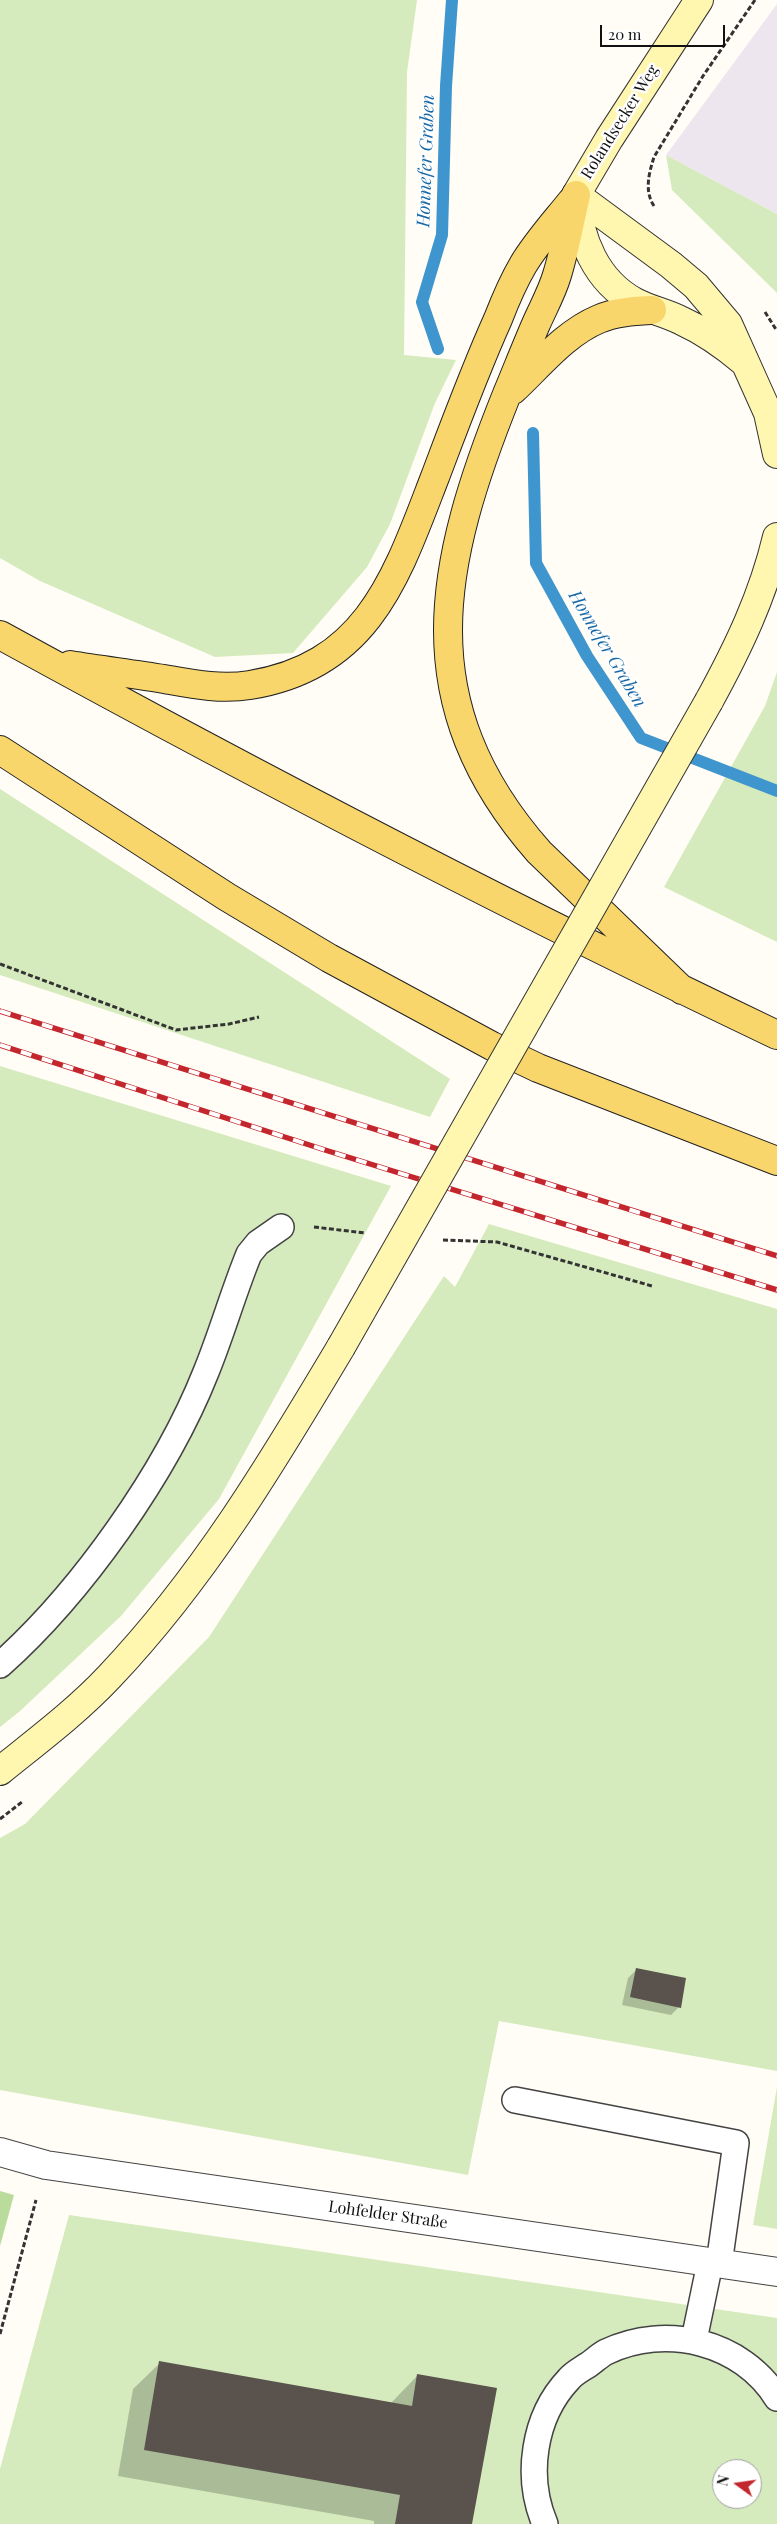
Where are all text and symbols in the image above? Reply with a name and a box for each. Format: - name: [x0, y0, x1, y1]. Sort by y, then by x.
- scale bar: [602, 15, 727, 47]
- text: 20 m: [608, 24, 641, 44]
- street label: Rolandsecker Weg: [577, 61, 663, 183]
- water label: Honnefer Graben: [413, 94, 439, 228]
- water label: Honnefer Graben: [564, 586, 650, 712]
- street label: Lohfelder Straße: [327, 2197, 449, 2233]
- north arrow: [712, 2459, 762, 2509]
- text: N: [712, 2473, 733, 2488]

